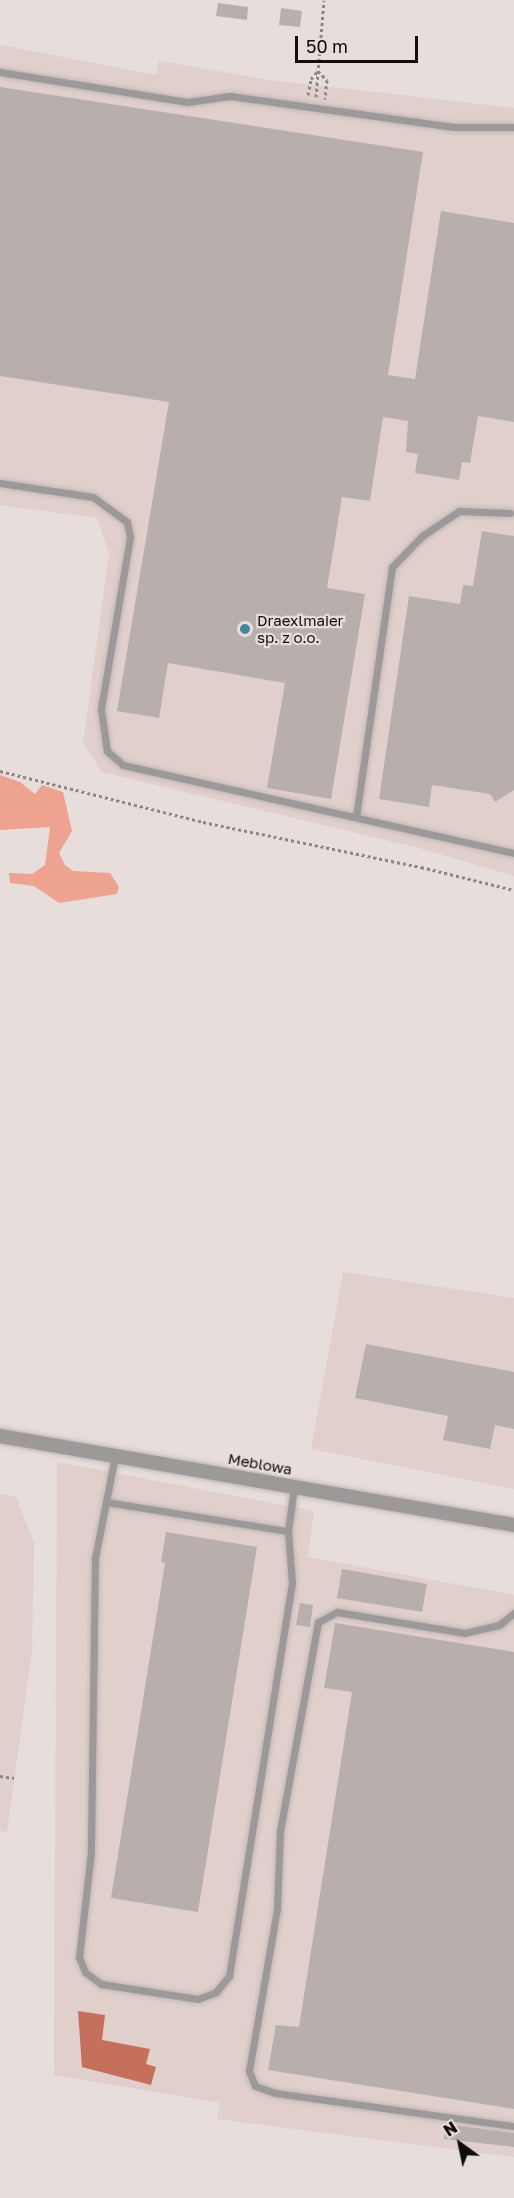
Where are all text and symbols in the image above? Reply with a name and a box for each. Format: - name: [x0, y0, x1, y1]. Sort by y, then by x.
- scale bar: [298, 24, 421, 62]
- text: 50 m: [306, 35, 348, 57]
- place label: Draexlmaier sp. z o.o.: [257, 611, 343, 646]
- marker: Draexlmaier sp. z o.o.: [238, 622, 252, 636]
- street label: Meblowa: [227, 1450, 293, 1478]
- north arrow: [430, 2114, 490, 2174]
- text: N: [440, 2117, 461, 2141]

